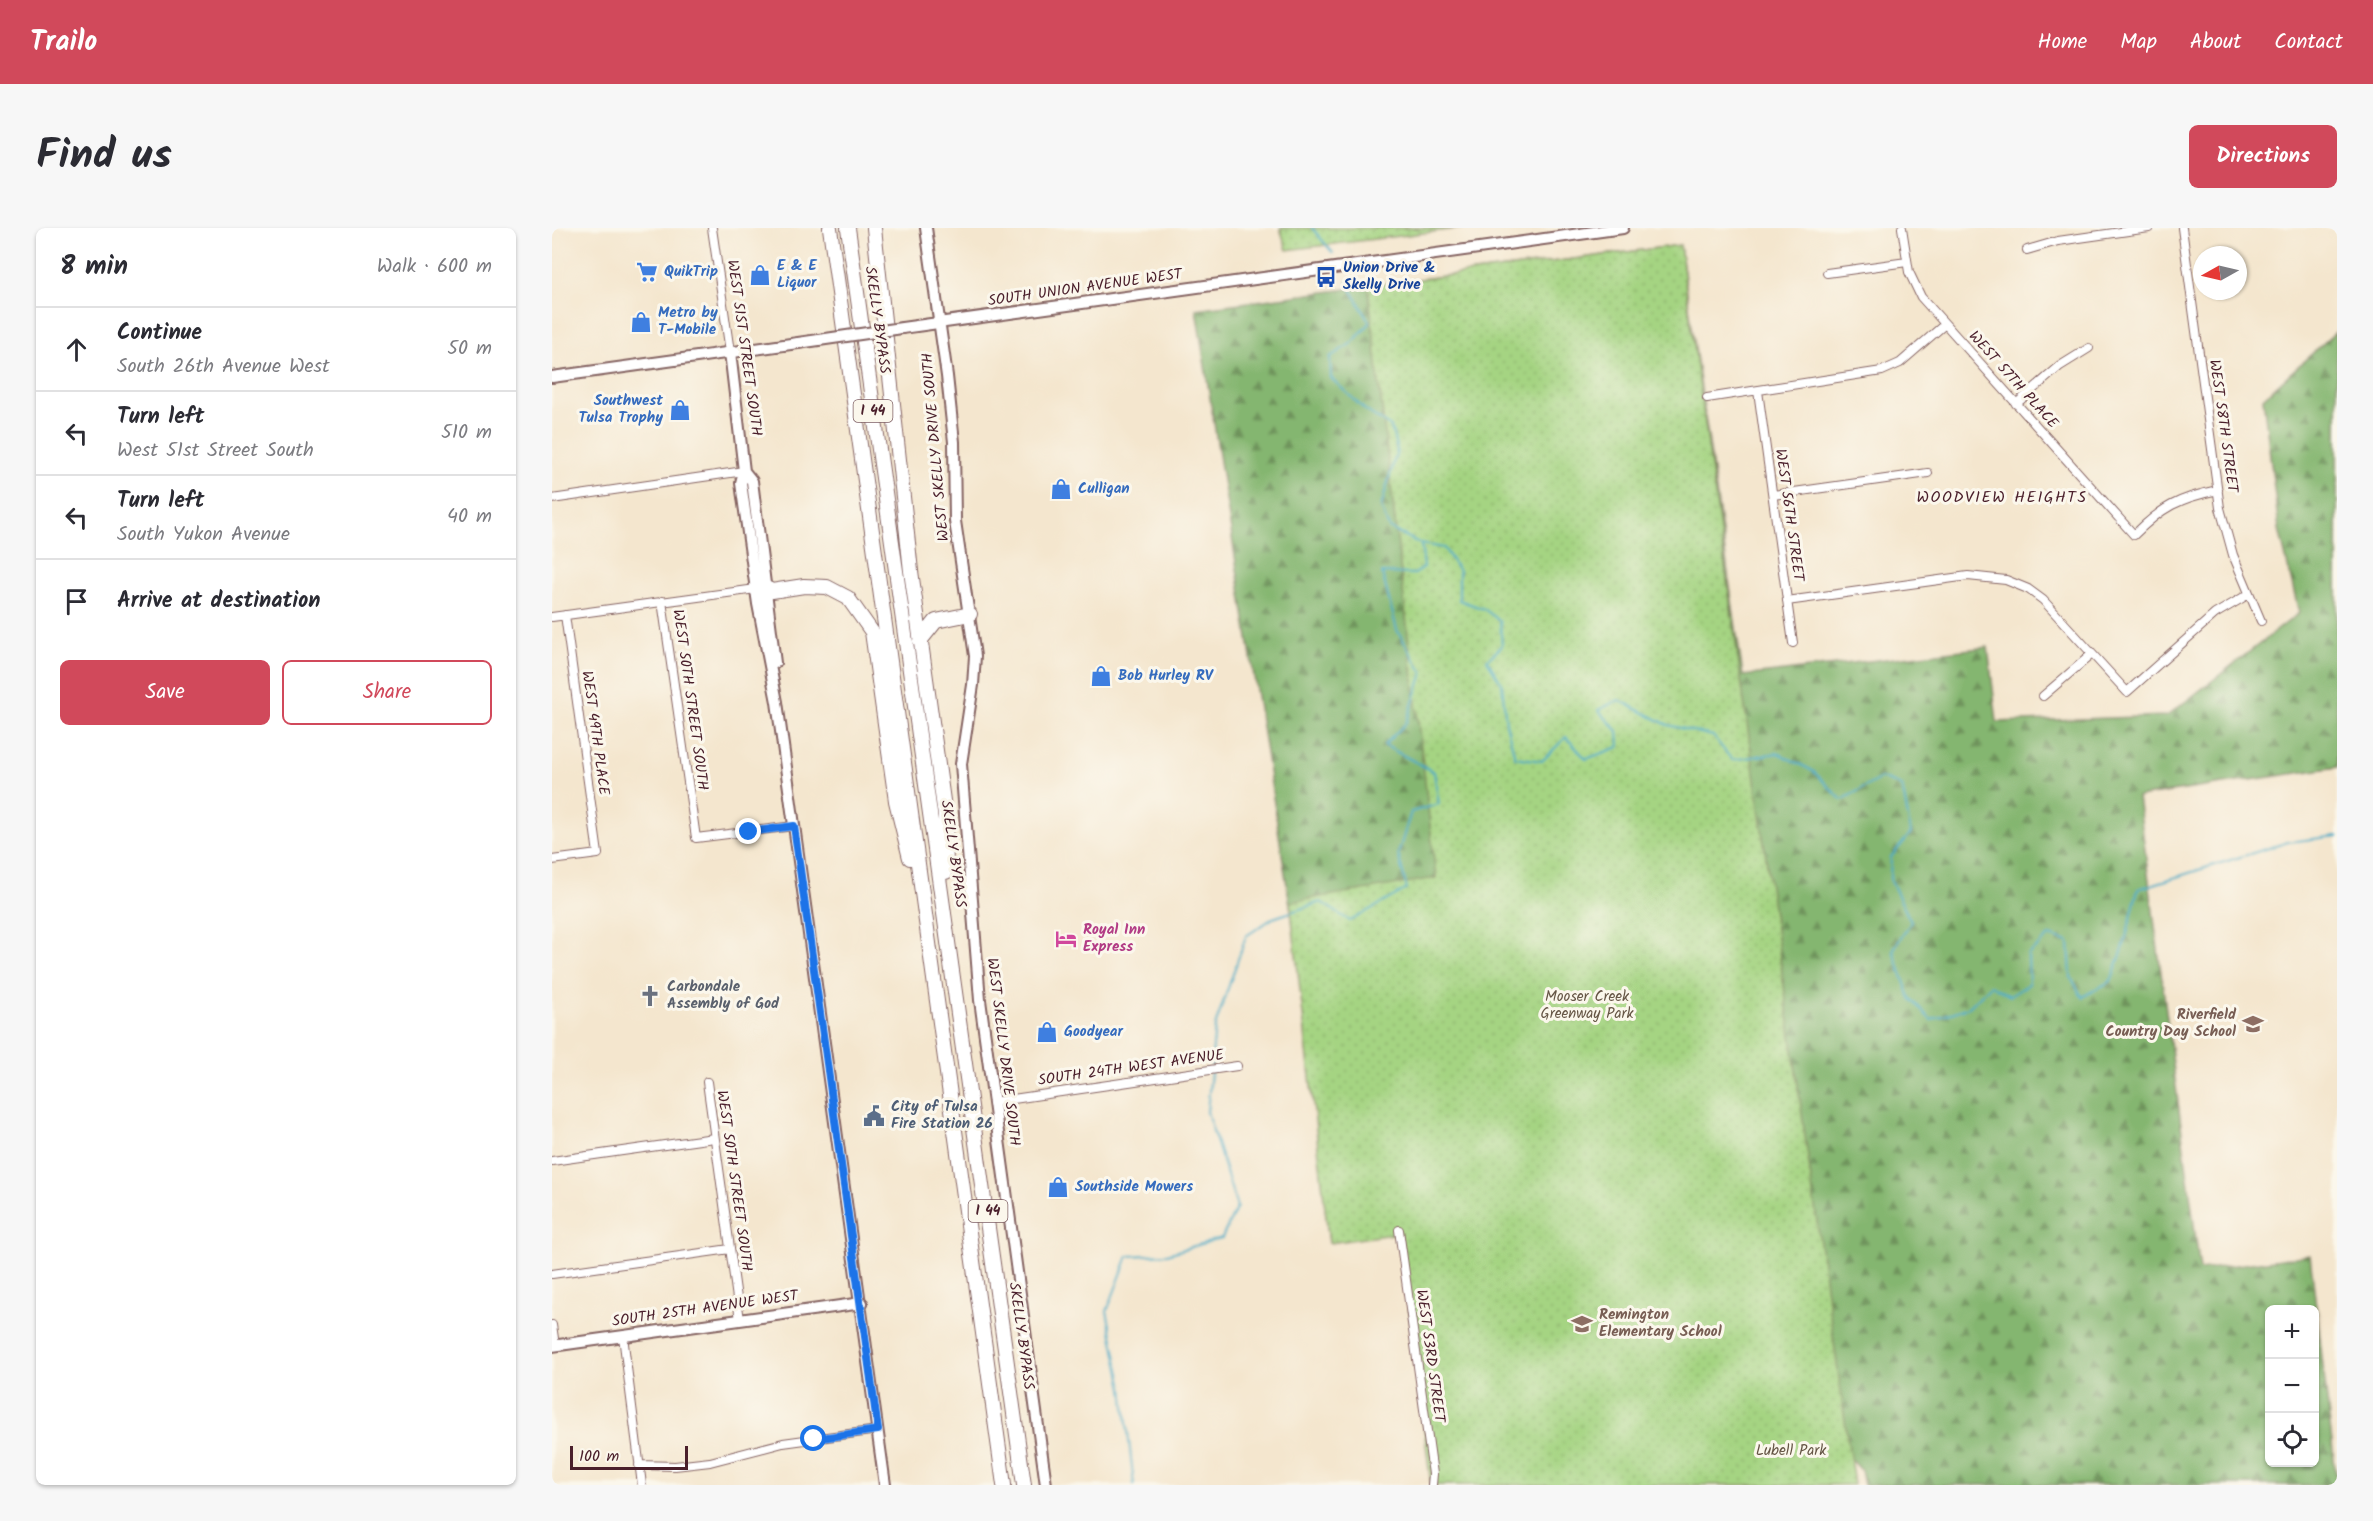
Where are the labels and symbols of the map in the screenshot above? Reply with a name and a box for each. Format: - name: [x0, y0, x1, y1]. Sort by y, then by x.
- north arrow: [2193, 246, 2247, 300]
- place label: E & E Liquor: [777, 254, 818, 295]
- place label: Union Drive & Skelly Drive: [1343, 256, 1436, 297]
- street label: WEST 51ST STREET SOUTH: [720, 258, 768, 438]
- supermarket icon: QuikTrip: [635, 260, 659, 284]
- place label: QuikTrip: [664, 260, 718, 284]
- street label: SOUTH UNION AVENUE WEST: [986, 262, 1185, 313]
- shop icon: E & E Liquor: [748, 263, 772, 287]
- street label: SKELLY BYPASS: [858, 265, 896, 375]
- bus stop icon: Union Drive & Skelly Drive: [1314, 265, 1338, 289]
- place label: Metro by T-Mobile: [658, 301, 718, 342]
- shop icon: Metro by T-Mobile: [629, 310, 653, 334]
- street label: WEST 57TH PLACE: [1962, 326, 2064, 435]
- street label: WEST SKELLY DRIVE SOUTH: [916, 352, 956, 542]
- street label: WEST 58TH STREET: [2202, 358, 2244, 496]
- place label: Southwest Tulsa Trophy: [578, 389, 663, 430]
- shop icon: Southwest Tulsa Trophy: [668, 398, 692, 422]
- road number: I 44: [854, 400, 892, 422]
- street label: WEST 56TH STREET: [1768, 447, 1810, 585]
- shop icon: Culligan: [1049, 477, 1073, 501]
- place label: Culligan: [1078, 477, 1130, 501]
- district label: WOODVIEW HEIGHTS: [1917, 485, 2087, 510]
- street label: WEST 50TH STREET SOUTH: [665, 608, 715, 792]
- shop icon: Bob Hurley RV: [1089, 664, 1113, 688]
- place label: Bob Hurley RV: [1118, 664, 1214, 688]
- street label: WEST 49TH PLACE: [574, 669, 616, 798]
- street label: SKELLY BYPASS: [934, 799, 972, 909]
- route end: [735, 818, 761, 844]
- place label: Royal Inn Express: [1083, 918, 1145, 959]
- hotel icon: Royal Inn Express: [1054, 927, 1078, 951]
- street label: WEST SKELLY DRIVE SOUTH: [980, 957, 1026, 1147]
- place label: Carbondale Assembly of God: [667, 975, 780, 1016]
- church icon: Carbondale Assembly of God: [638, 984, 662, 1008]
- park label: Mooser Creek Greenway Park: [1541, 985, 1634, 1026]
- place label: Riverfield Country Day School: [2106, 1003, 2237, 1044]
- school or university icon: Riverfield Country Day School: [2241, 1012, 2265, 1036]
- shop icon: Goodyear: [1035, 1020, 1059, 1044]
- place label: Goodyear: [1064, 1020, 1123, 1044]
- street label: SOUTH 24TH WEST AVENUE: [1036, 1043, 1227, 1093]
- street label: WEST 50TH STREET SOUTH: [709, 1089, 759, 1273]
- place label: City of Tulsa Fire Station 26: [891, 1095, 993, 1136]
- public building icon: City of Tulsa Fire Station 26: [862, 1104, 886, 1128]
- shop icon: Southside Mowers: [1046, 1175, 1070, 1199]
- place label: Southside Mowers: [1075, 1175, 1193, 1199]
- road number: I 44: [968, 1200, 1008, 1222]
- street label: SKELLY BYPASS: [1002, 1281, 1040, 1391]
- street label: SOUTH 25TH AVENUE WEST: [611, 1284, 801, 1334]
- street label: WEST 53RD STREET: [1409, 1288, 1451, 1426]
- place label: Remington Elementary School: [1599, 1303, 1722, 1344]
- school or university icon: Remington Elementary School: [1570, 1312, 1594, 1336]
- route start: [800, 1425, 826, 1451]
- park label: Lubell Park: [1756, 1439, 1827, 1463]
- scale bar: [570, 1443, 688, 1470]

